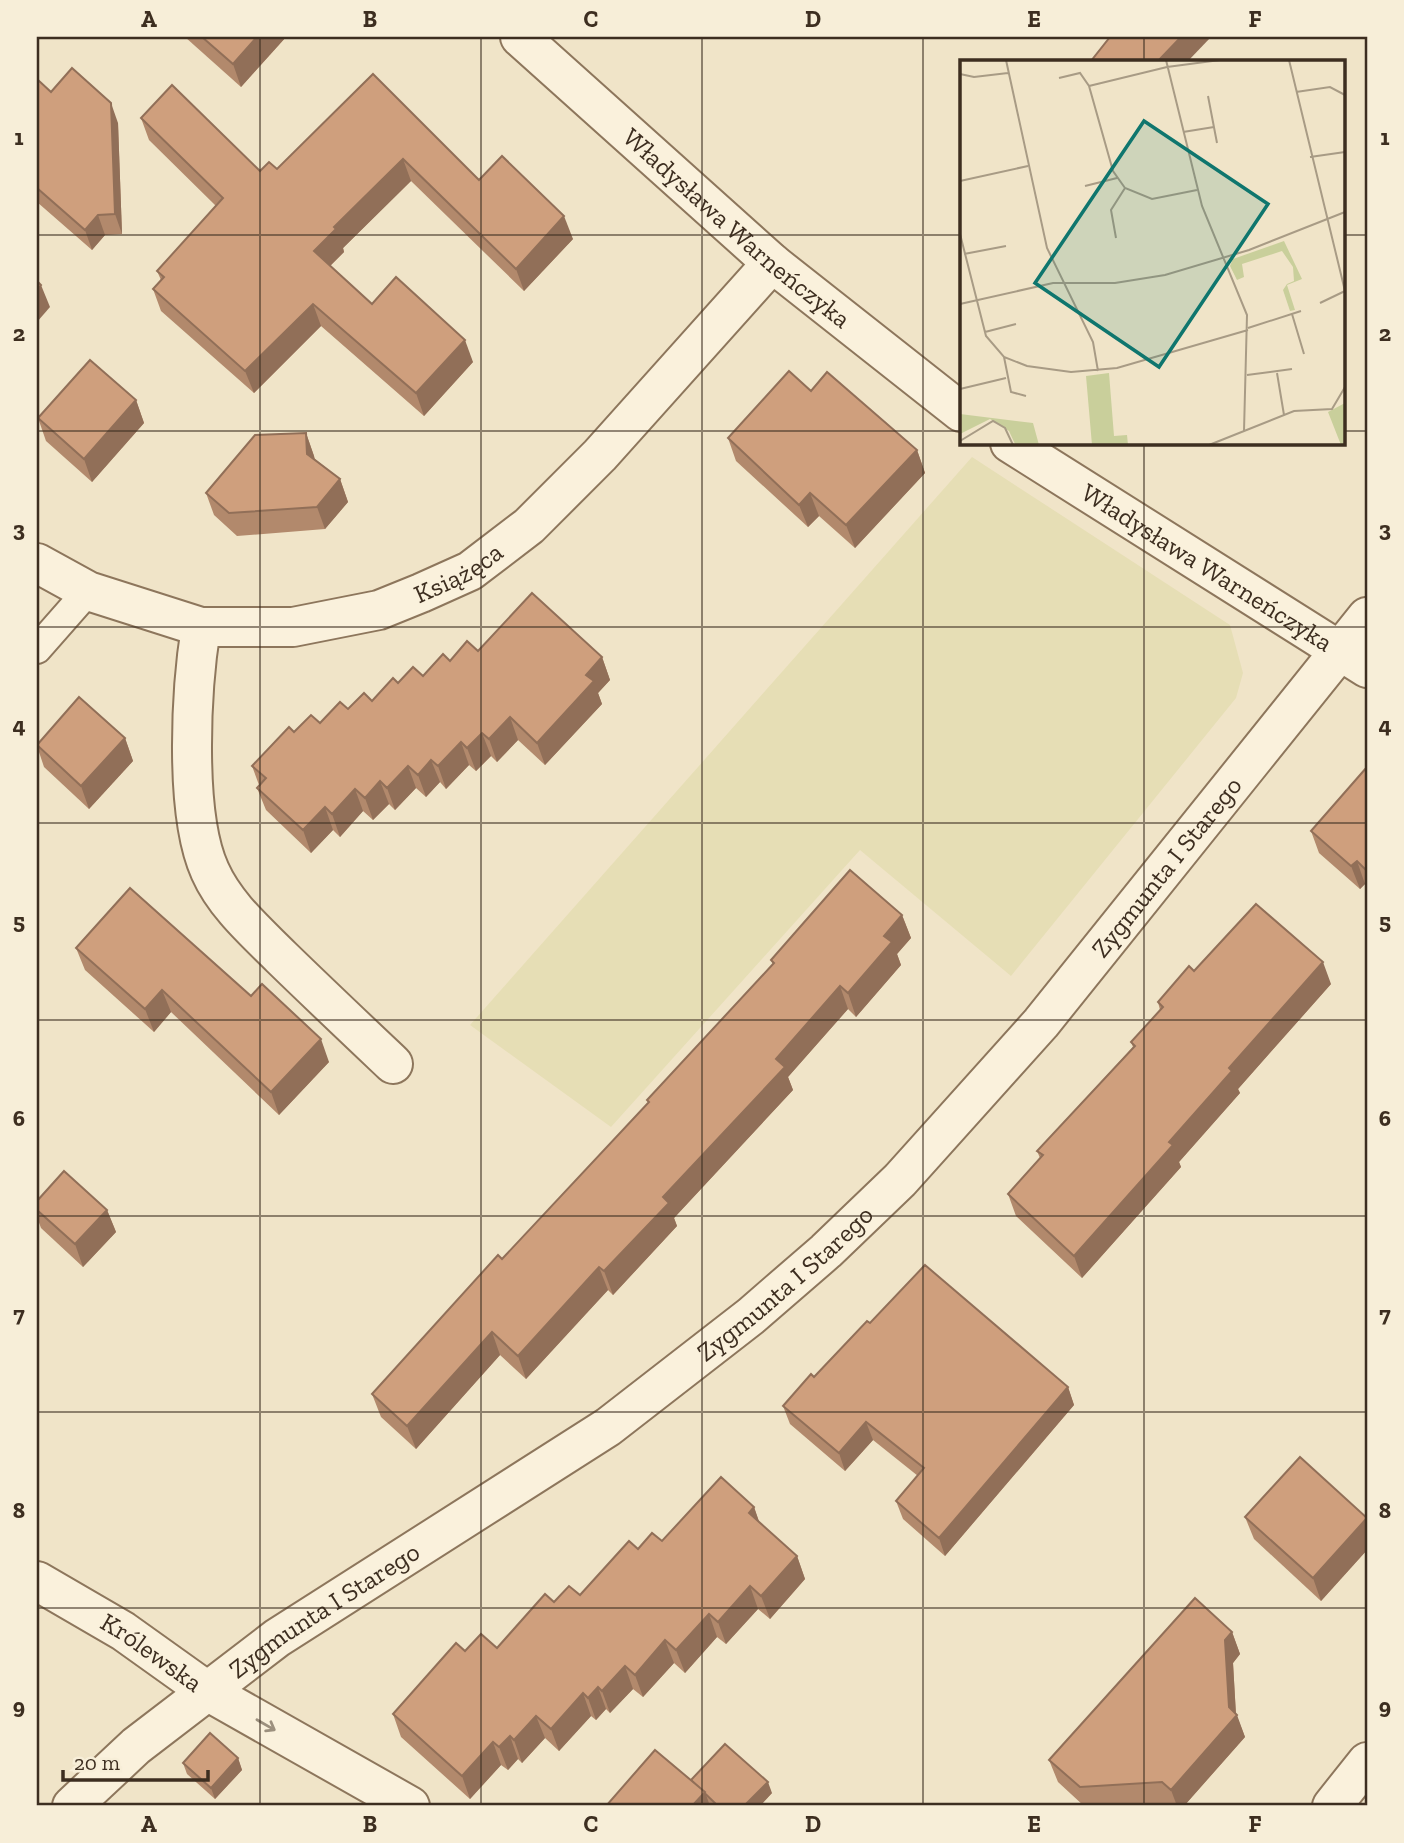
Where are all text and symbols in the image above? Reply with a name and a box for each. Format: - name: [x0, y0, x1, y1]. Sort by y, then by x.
- text: A: [141, 5, 157, 33]
- text: B: [363, 5, 377, 33]
- text: C: [584, 5, 598, 33]
- text: D: [805, 5, 821, 33]
- text: E: [1027, 5, 1041, 33]
- text: F: [1248, 5, 1262, 33]
- inset map: [960, 60, 1344, 444]
- street label: Władysława Warneńczyka: [616, 121, 858, 335]
- text: 1: [14, 123, 24, 151]
- text: 1: [1380, 123, 1390, 151]
- text: 2: [13, 319, 25, 347]
- text: 2: [1379, 319, 1391, 347]
- street label: Władysława Warneńczyka: [1076, 476, 1339, 659]
- text: 3: [13, 515, 25, 543]
- text: 3: [1379, 515, 1391, 543]
- street label: Książęca: [409, 536, 509, 610]
- text: 4: [12, 711, 26, 739]
- text: 4: [1378, 711, 1392, 739]
- street label: Zygmunta I Starego: [1084, 770, 1249, 964]
- text: 5: [13, 907, 25, 935]
- text: 5: [1379, 907, 1391, 935]
- text: 6: [13, 1104, 25, 1132]
- text: 6: [1379, 1104, 1391, 1132]
- street label: Zygmunta I Starego: [690, 1198, 880, 1368]
- text: 7: [13, 1300, 25, 1328]
- text: 7: [1379, 1300, 1391, 1328]
- text: 8: [13, 1496, 25, 1524]
- text: 8: [1379, 1496, 1391, 1524]
- street label: Zygmunta I Starego: [222, 1535, 426, 1685]
- street label: Królewska: [95, 1606, 209, 1699]
- text: 9: [13, 1692, 25, 1720]
- text: 9: [1379, 1692, 1391, 1720]
- one-way arrow: [255, 1719, 276, 1732]
- scale bar: [63, 1738, 208, 1782]
- text: 20 m: [74, 1750, 120, 1775]
- text: A: [141, 1810, 157, 1838]
- text: B: [363, 1810, 377, 1838]
- text: C: [584, 1810, 598, 1838]
- text: D: [805, 1810, 821, 1838]
- text: E: [1027, 1810, 1041, 1838]
- text: F: [1248, 1810, 1262, 1838]

